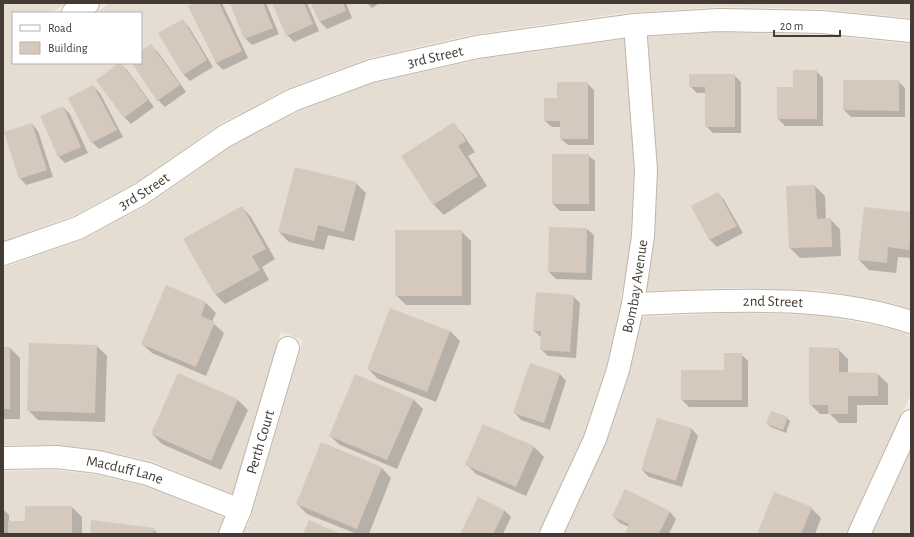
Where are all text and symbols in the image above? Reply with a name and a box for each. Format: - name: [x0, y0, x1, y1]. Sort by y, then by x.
- legend: [12, 12, 142, 64]
- scale bar: [774, 12, 840, 38]
- text: 20 m: [780, 20, 803, 32]
- text: Road: [48, 22, 72, 34]
- text: Building: [48, 42, 88, 54]
- street label: 3rd Street: [406, 43, 465, 70]
- street label: 3rd Street: [116, 169, 172, 212]
- street label: Bombay Avenue: [619, 239, 650, 334]
- street label: 2nd Street: [743, 293, 804, 310]
- street label: Perth Court: [244, 408, 277, 476]
- street label: Macduff Lane: [85, 453, 165, 487]

